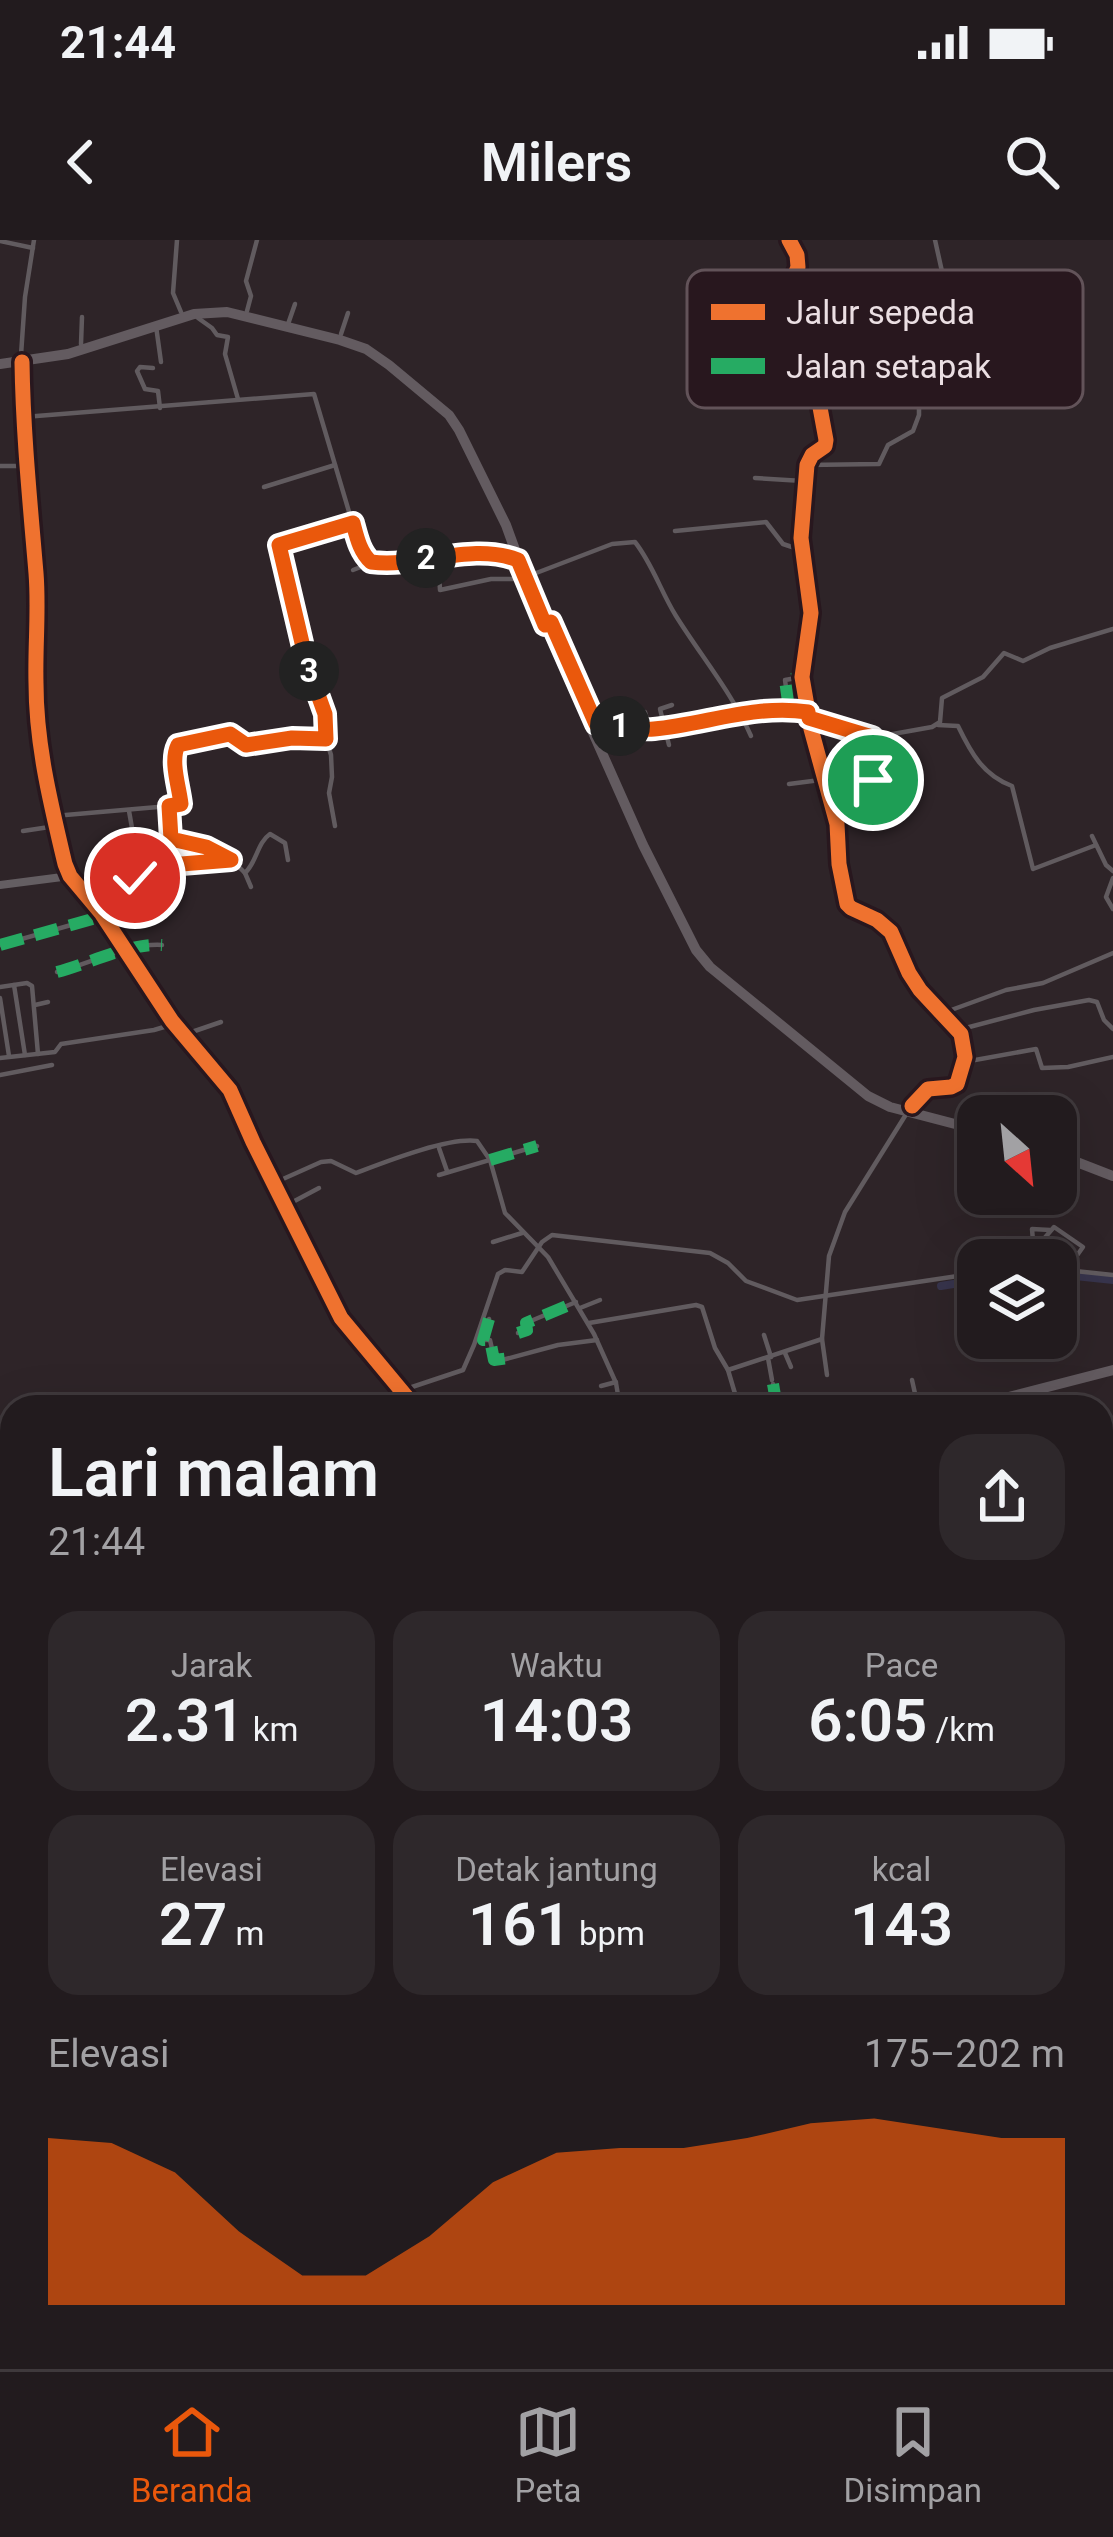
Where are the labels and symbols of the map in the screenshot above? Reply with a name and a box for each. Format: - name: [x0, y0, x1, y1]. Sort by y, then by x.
- legend: [687, 270, 1083, 408]
- text: Jalur sepeda: [786, 293, 975, 332]
- text: Jalan setapak: [786, 347, 991, 386]
- pin: 2: [396, 528, 456, 588]
- pin: 3: [279, 641, 339, 701]
- pin: 1: [590, 696, 650, 756]
- pin: [822, 729, 924, 831]
- pin: [84, 827, 186, 929]
- north arrow: [957, 1095, 1077, 1215]

